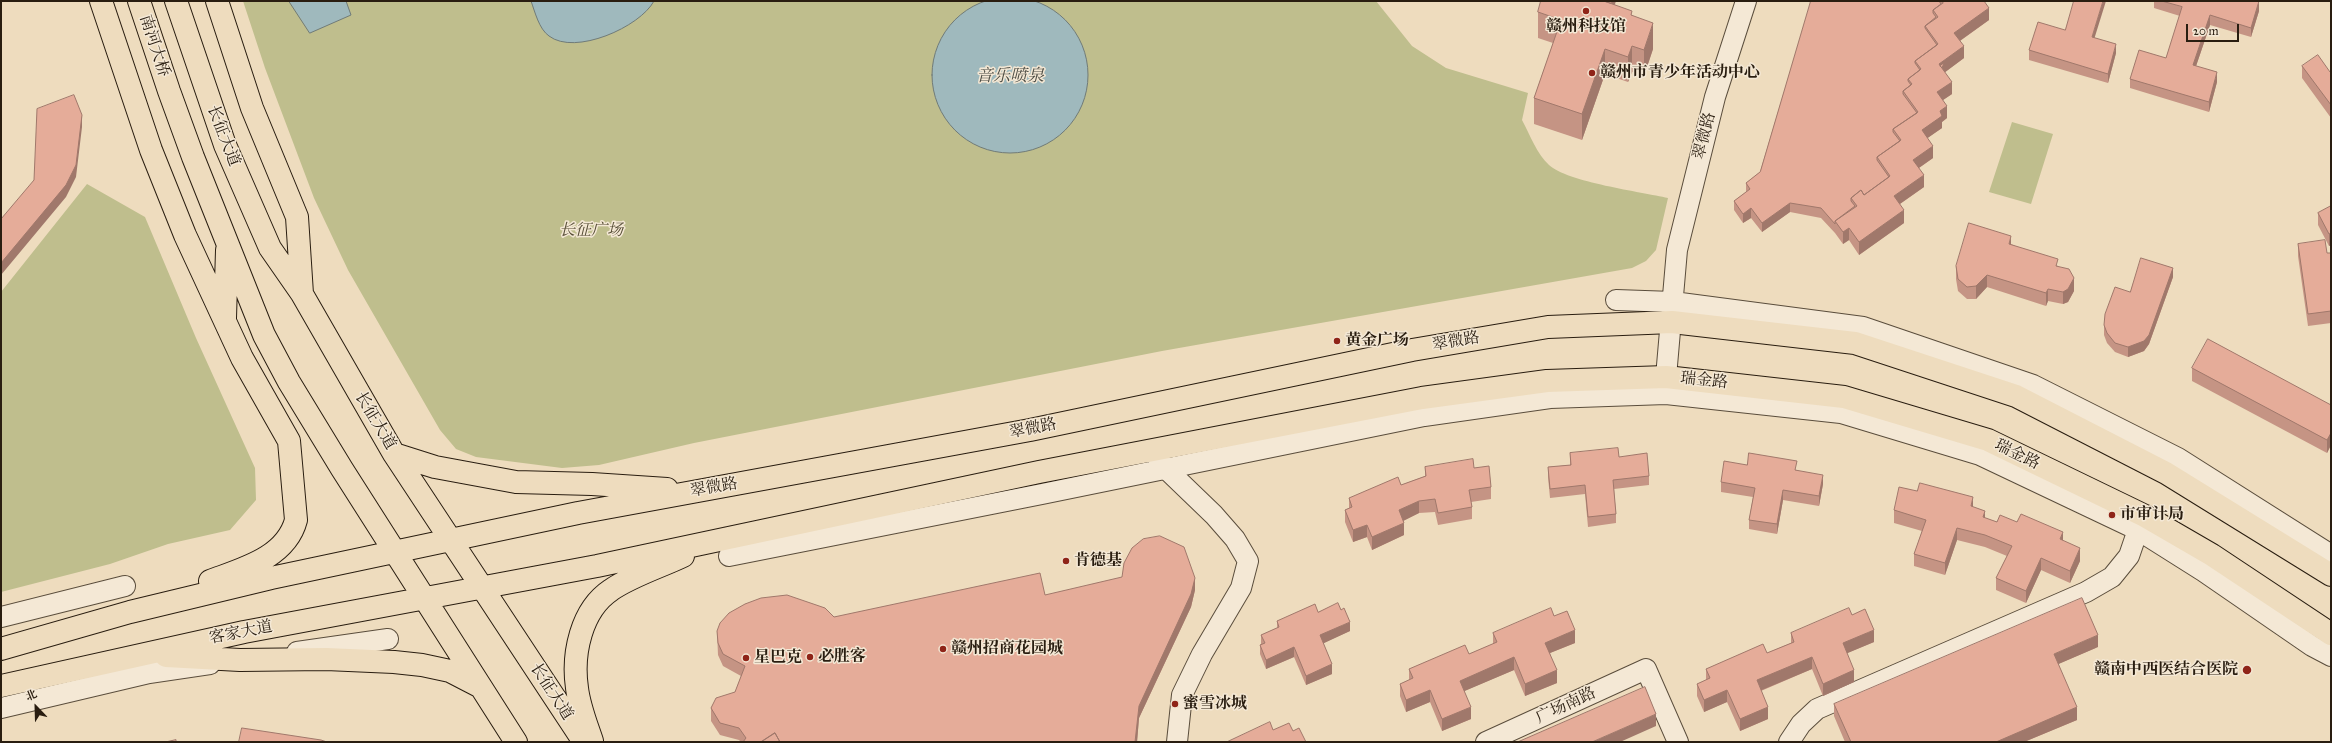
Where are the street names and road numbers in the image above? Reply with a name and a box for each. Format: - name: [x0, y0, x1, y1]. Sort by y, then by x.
- street label: 南河大桥: [135, 13, 173, 79]
- street label: 长征大道: [203, 103, 243, 169]
- street label: 翠微路: [1690, 110, 1720, 162]
- street label: 翠微路: [1431, 328, 1481, 356]
- street label: 瑞金路: [1679, 369, 1729, 393]
- street label: 长征大道: [350, 389, 400, 453]
- street label: 翠微路: [1008, 415, 1058, 443]
- street label: 瑞金路: [1991, 436, 2043, 474]
- street label: 翠微路: [689, 474, 739, 502]
- street label: 客家大道: [208, 617, 274, 649]
- street label: 长征大道: [526, 660, 576, 724]
- street label: 广场南路: [1533, 684, 1599, 728]

